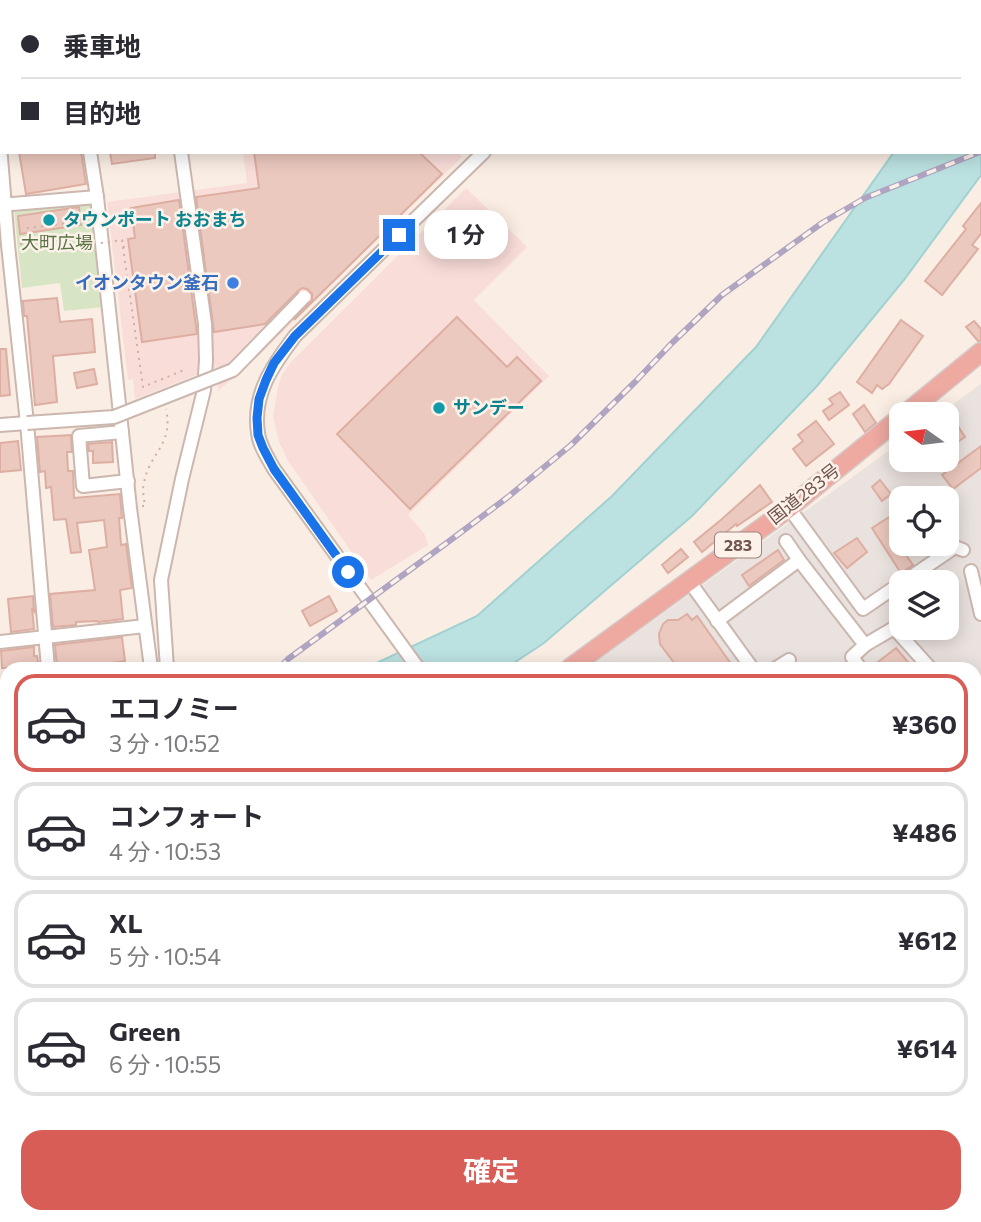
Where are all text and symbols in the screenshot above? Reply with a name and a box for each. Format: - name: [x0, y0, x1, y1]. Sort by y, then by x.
- text: 乗車地: [63, 30, 141, 61]
- text: 目的地: [63, 97, 141, 128]
- place label: タウンポート おおまち: [63, 208, 246, 230]
- callout: 1 分: [424, 210, 508, 260]
- marker: タウンポート おおまち: [41, 212, 57, 228]
- route end: [383, 219, 415, 251]
- text: 1 分: [447, 220, 485, 248]
- park label: 大町広場: [21, 231, 93, 253]
- place label: イオンタウン釜石: [75, 271, 219, 293]
- marker: イオンタウン釜石: [225, 275, 241, 291]
- place label: サンデー: [453, 396, 525, 418]
- marker: サンデー: [431, 400, 447, 416]
- north arrow: [889, 402, 959, 472]
- map controls: [889, 402, 959, 640]
- street label: 国道283号: [763, 458, 844, 528]
- button: locate: [889, 486, 959, 556]
- road number: 283: [715, 532, 761, 558]
- route start: [332, 556, 364, 588]
- button: layers: [889, 570, 959, 640]
- icon: car: [25, 692, 88, 755]
- text: エコノミー: [109, 692, 239, 723]
- text: ¥360: [892, 708, 957, 739]
- text: 3 分 · 10:52: [109, 729, 220, 757]
- icon: car: [25, 800, 88, 863]
- text: コンフォート: [109, 800, 264, 831]
- text: ¥486: [892, 816, 957, 847]
- text: 4 分 · 10:53: [109, 837, 221, 865]
- text: XL: [109, 907, 143, 938]
- icon: car: [25, 908, 88, 971]
- text: ¥612: [898, 924, 957, 955]
- text: 5 分 · 10:54: [109, 942, 221, 970]
- text: Green: [109, 1015, 181, 1046]
- icon: car: [25, 1016, 88, 1079]
- text: ¥614: [897, 1032, 957, 1063]
- text: 6 分 · 10:55: [109, 1050, 221, 1078]
- button: 確定: [21, 1130, 961, 1210]

